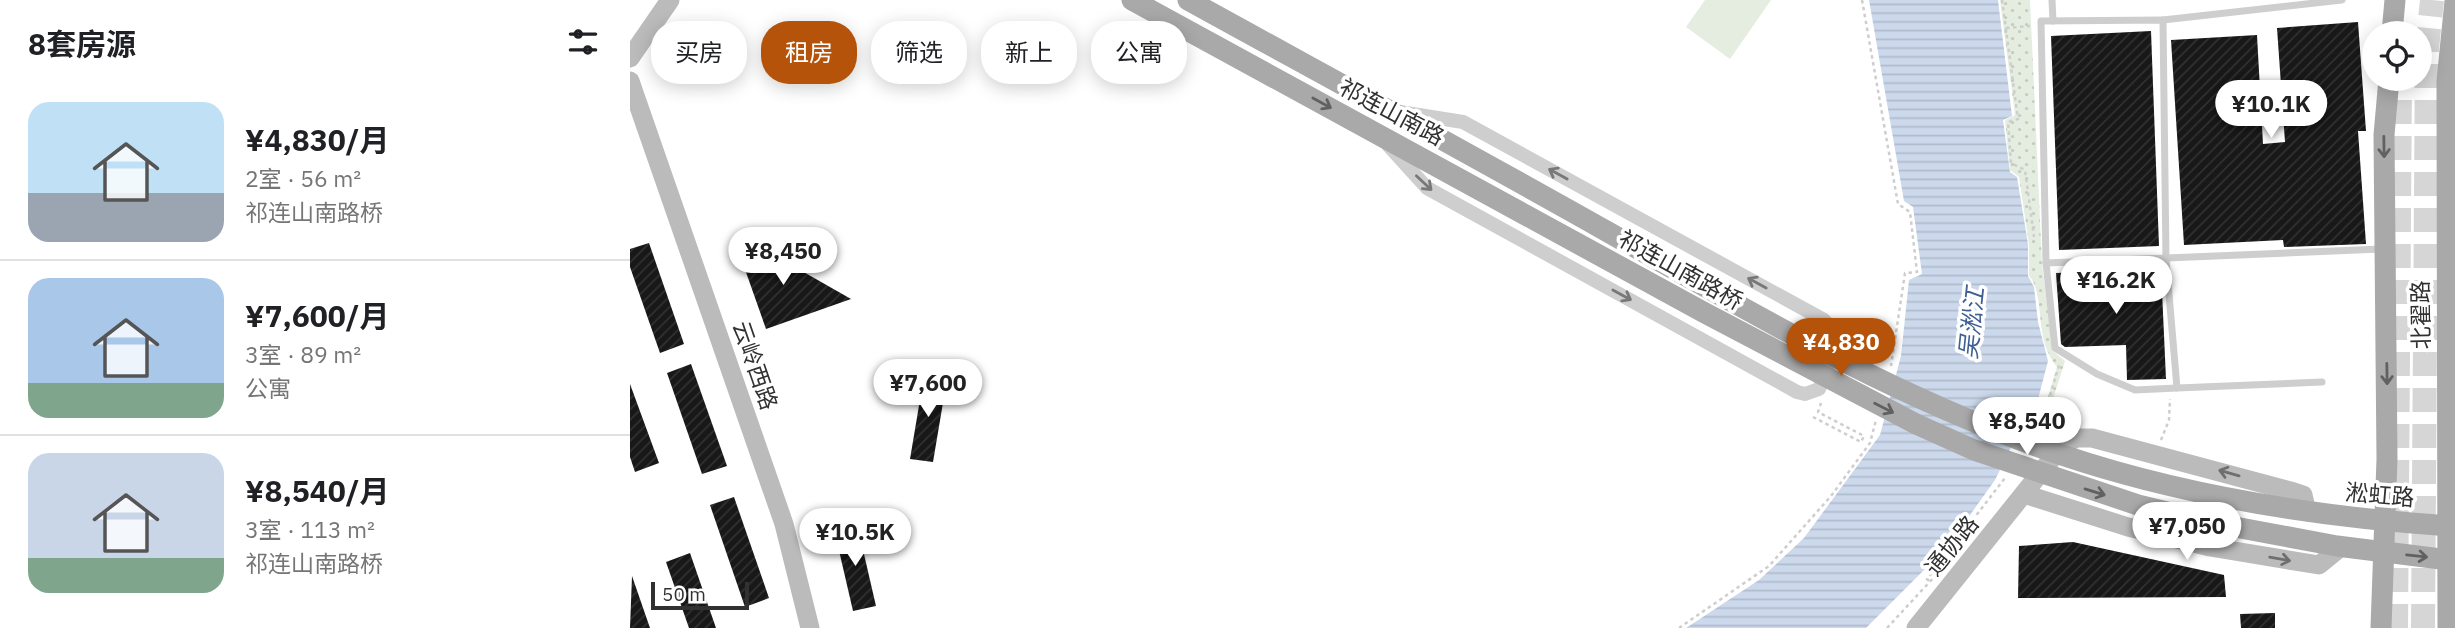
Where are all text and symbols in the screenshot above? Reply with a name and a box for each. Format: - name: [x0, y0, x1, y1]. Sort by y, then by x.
- chip: 买房: [651, 21, 747, 84]
- chip: 租房: [761, 21, 857, 84]
- chip: 筛选: [871, 21, 967, 84]
- chip: 新上: [981, 21, 1077, 84]
- chip: 公寓: [1091, 21, 1187, 84]
- map controls: [2362, 21, 2432, 91]
- button: locate: [2362, 21, 2432, 91]
- icon: filters: [564, 23, 602, 61]
- text: 8套房源: [28, 24, 136, 63]
- street label: 祁连山南路: [1334, 71, 1450, 151]
- pin: ¥10.1K: [2214, 80, 2328, 140]
- text: ¥10.1K: [2231, 88, 2311, 118]
- one-way arrow: [1311, 96, 1331, 110]
- text: ¥4,830/月: [245, 120, 390, 159]
- icon: home: [84, 130, 168, 214]
- one-way arrow: [2377, 135, 2391, 158]
- text: 2室 · 56 m²: [245, 163, 361, 193]
- one-way arrow: [1548, 167, 1569, 180]
- one-way arrow: [1415, 175, 1432, 192]
- text: 祁连山南路桥: [245, 197, 383, 227]
- street label: 祁连山南路桥: [1613, 222, 1749, 316]
- pin: ¥8,450: [726, 228, 840, 287]
- text: ¥8,450: [744, 235, 822, 265]
- pin: ¥16.2K: [2059, 256, 2173, 316]
- text: ¥16.2K: [2076, 264, 2156, 294]
- one-way arrow: [1747, 276, 1768, 289]
- street label: 北翟路: [2404, 280, 2436, 350]
- water label: 吴淞江: [1951, 283, 1991, 360]
- one-way arrow: [1611, 288, 1631, 302]
- text: ¥7,600/月: [245, 296, 390, 335]
- icon: home: [84, 306, 168, 390]
- street label: 云岭西路: [727, 317, 785, 413]
- pin: ¥4,830: [1784, 318, 1898, 378]
- text: ¥4,830: [1802, 326, 1880, 356]
- text: 3室 · 89 m²: [245, 339, 361, 369]
- pin: ¥7,600: [871, 360, 985, 419]
- one-way arrow: [2380, 363, 2393, 386]
- text: ¥7,600: [889, 367, 967, 397]
- text: 公寓: [245, 373, 291, 403]
- pin: ¥8,540: [1970, 398, 2084, 457]
- one-way arrow: [1873, 402, 1894, 415]
- text: ¥8,540: [1988, 405, 2066, 435]
- one-way arrow: [2218, 466, 2241, 479]
- text: ¥8,540/月: [245, 471, 390, 510]
- street label: 淞虹路: [2344, 476, 2416, 512]
- icon: home: [84, 481, 168, 565]
- one-way arrow: [2084, 486, 2106, 499]
- pin: ¥7,050: [2130, 503, 2244, 562]
- pin: ¥10.5K: [798, 508, 912, 568]
- street label: 通协路: [1918, 509, 1984, 581]
- text: ¥7,050: [2148, 510, 2226, 540]
- text: 3室 · 113 m²: [245, 514, 375, 544]
- text: ¥10.5K: [815, 516, 895, 546]
- text: 祁连山南路桥: [245, 548, 383, 578]
- one-way arrow: [2405, 550, 2428, 563]
- one-way arrow: [2268, 553, 2291, 566]
- scale bar: [651, 579, 749, 611]
- text: 50 m: [662, 582, 706, 606]

